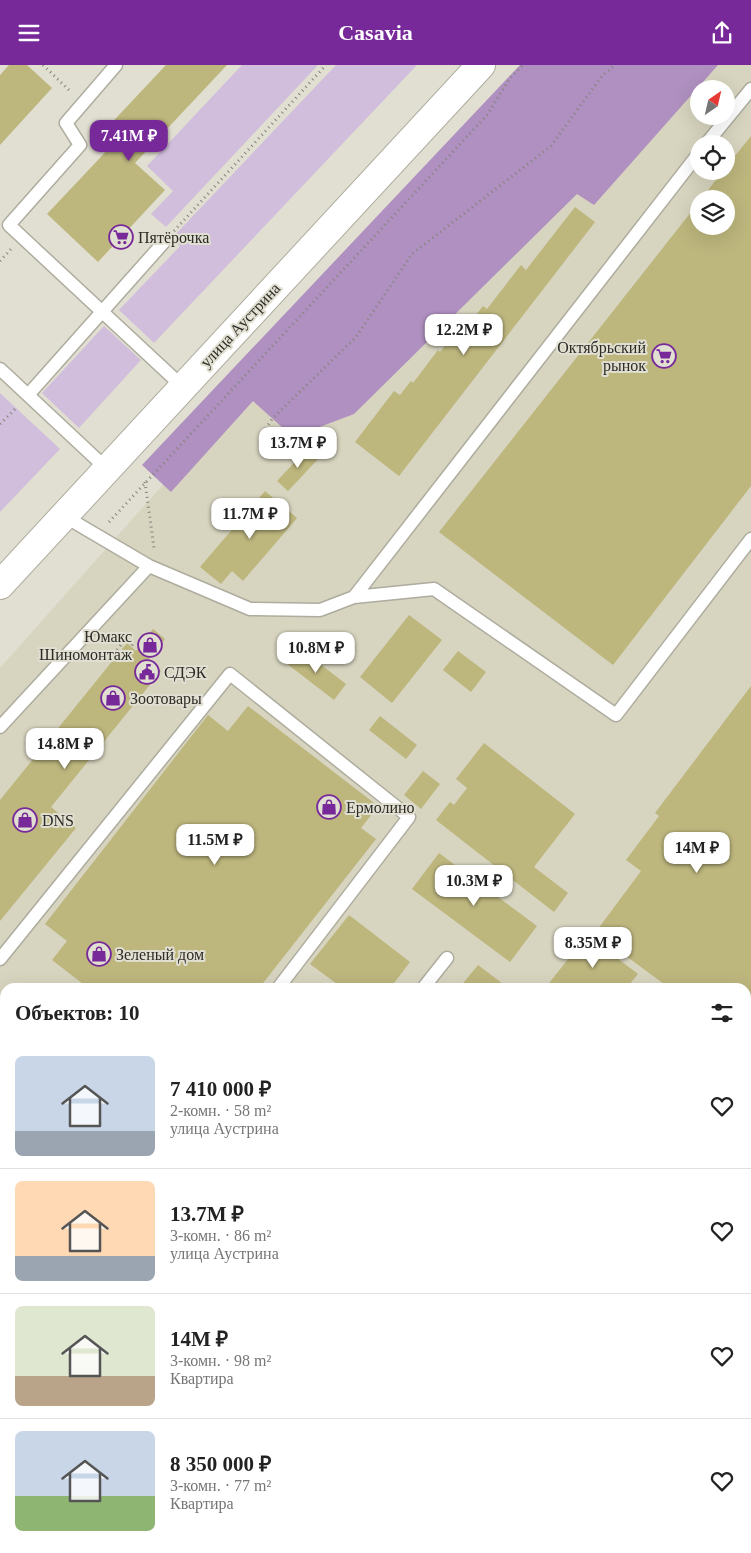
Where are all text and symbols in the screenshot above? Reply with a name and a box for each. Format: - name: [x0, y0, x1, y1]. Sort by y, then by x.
- icon: menu: [15, 19, 43, 47]
- icon: share: [708, 19, 736, 47]
- text: Casavia: [338, 20, 413, 45]
- north arrow: [690, 80, 735, 125]
- map controls: [690, 80, 735, 235]
- pin: 7.41M ₽: [83, 119, 175, 162]
- text: 7.41M ₽: [101, 127, 157, 144]
- button: locate: [690, 135, 735, 180]
- button: layers: [690, 190, 735, 235]
- supermarket icon: Пятёрочка: [108, 224, 134, 250]
- place label: Пятёрочка: [138, 229, 209, 247]
- street label: улица Аустрина: [197, 279, 284, 371]
- pin: 12.2M ₽: [418, 313, 510, 356]
- text: 12.2M ₽: [436, 321, 492, 338]
- place label: Октябрьский рынок: [557, 339, 646, 375]
- supermarket icon: Октябрьский рынок: [651, 343, 677, 369]
- pin: 13.7M ₽: [252, 427, 344, 469]
- text: 13.7M ₽: [270, 434, 326, 451]
- pin: 11.7M ₽: [204, 497, 296, 540]
- text: 11.7M ₽: [222, 505, 278, 522]
- place label: Юмакс Шиномонтаж: [39, 628, 133, 663]
- pin: 10.8M ₽: [270, 631, 362, 674]
- shop icon: Юмакс Шиномонтаж: [137, 632, 163, 658]
- text: 10.8M ₽: [288, 639, 344, 656]
- public building icon: СДЭК: [134, 659, 160, 685]
- place label: СДЭК: [164, 664, 207, 682]
- shop icon: Зоотовары: [100, 685, 126, 711]
- place label: Зоотовары: [130, 690, 202, 708]
- pin: 14.8M ₽: [19, 727, 111, 770]
- text: 14.8M ₽: [37, 735, 93, 752]
- shop icon: Ермолино: [316, 794, 342, 820]
- place label: Ермолино: [346, 799, 415, 817]
- shop icon: DNS: [12, 807, 38, 833]
- place label: DNS: [42, 812, 74, 829]
- pin: 11.5M ₽: [169, 823, 261, 866]
- text: 11.5M ₽: [187, 831, 243, 848]
- pin: 14M ₽: [662, 831, 732, 874]
- text: 14M ₽: [675, 839, 719, 856]
- pin: 10.3M ₽: [428, 865, 520, 907]
- text: 10.3M ₽: [446, 872, 502, 889]
- pin: 8.35M ₽: [547, 927, 639, 969]
- text: 8.35M ₽: [565, 934, 621, 951]
- shop icon: Зеленый дом: [86, 941, 112, 967]
- place label: Зеленый дом: [116, 946, 204, 964]
- icon: filters: [708, 999, 736, 1027]
- text: Объектов: 10: [15, 1001, 140, 1025]
- icon: home: [55, 1076, 115, 1136]
- text: 7 410 000 ₽: [170, 1077, 271, 1101]
- icon: heart: [708, 1092, 736, 1120]
- text: 2-комн. · 58 m²: [170, 1102, 271, 1119]
- text: улица Аустрина: [170, 1120, 279, 1137]
- icon: home: [55, 1201, 115, 1261]
- text: 13.7M ₽: [170, 1202, 244, 1226]
- icon: heart: [708, 1217, 736, 1245]
- text: 3-комн. · 86 m²: [170, 1227, 271, 1244]
- text: улица Аустрина: [170, 1245, 279, 1262]
- icon: home: [55, 1326, 115, 1386]
- text: 14M ₽: [170, 1327, 228, 1351]
- icon: heart: [708, 1342, 736, 1370]
- text: 3-комн. · 98 m²: [170, 1352, 271, 1369]
- text: Квартира: [170, 1370, 234, 1387]
- icon: home: [55, 1451, 115, 1511]
- text: 8 350 000 ₽: [170, 1452, 271, 1476]
- icon: heart: [708, 1467, 736, 1495]
- text: 3-комн. · 77 m²: [170, 1477, 271, 1494]
- text: Квартира: [170, 1495, 234, 1512]

